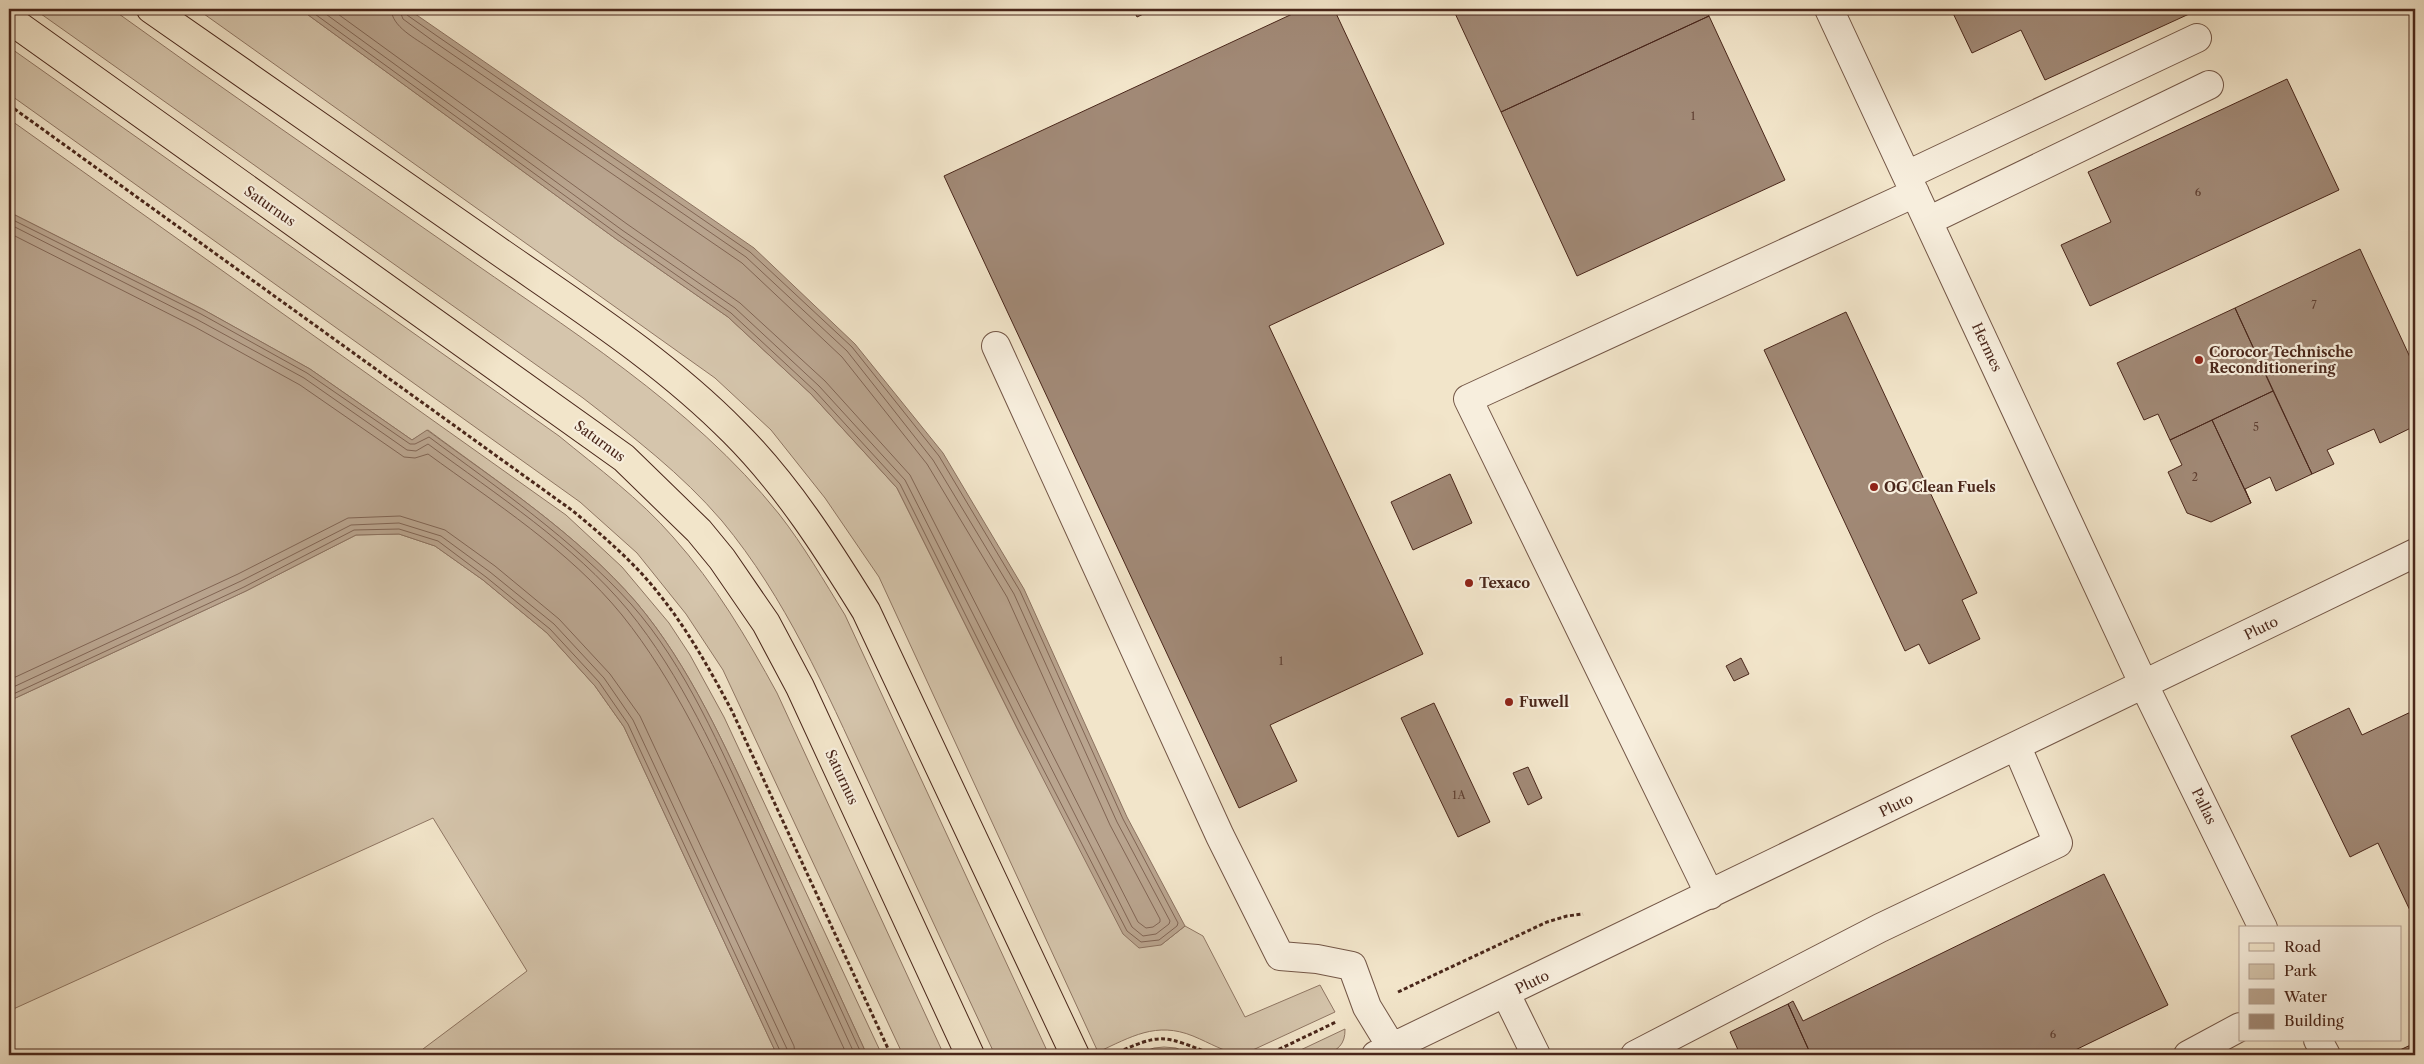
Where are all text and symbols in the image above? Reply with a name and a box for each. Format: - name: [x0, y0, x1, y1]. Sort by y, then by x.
- house number: 1: [1691, 109, 1696, 123]
- street label: Saturnus: [241, 182, 299, 230]
- house number: 6: [2195, 185, 2202, 199]
- house number: 7: [2311, 298, 2317, 312]
- street label: Hermes: [1968, 319, 2006, 375]
- place label: Corocor Technische Reconditionering: [2209, 343, 2353, 377]
- marker: Corocor Technische Reconditionering: [2193, 354, 2205, 366]
- street label: Saturnus: [571, 416, 629, 466]
- house number: 5: [2253, 420, 2259, 434]
- house number: 2: [2192, 470, 2198, 484]
- place label: OG Clean Fuels: [1884, 478, 1996, 496]
- marker: OG Clean Fuels: [1868, 481, 1880, 493]
- place label: Texaco: [1479, 574, 1530, 592]
- marker: Texaco: [1463, 577, 1475, 589]
- street label: Pluto: [2241, 612, 2281, 644]
- house number: 1: [1279, 654, 1284, 668]
- place label: Fuwell: [1519, 693, 1569, 711]
- marker: Fuwell: [1503, 696, 1515, 708]
- street label: Saturnus: [821, 747, 863, 807]
- street label: Pallas: [2188, 785, 2220, 827]
- house number: 1A: [1452, 788, 1466, 802]
- street label: Pluto: [1876, 789, 1916, 821]
- legend: [2239, 926, 2402, 1042]
- text: Road: [2284, 937, 2321, 956]
- text: Park: [2284, 961, 2318, 980]
- street label: Pluto: [1512, 966, 1552, 998]
- text: Water: [2283, 987, 2328, 1006]
- text: Building: [2284, 1011, 2344, 1030]
- house number: 6: [2050, 1027, 2057, 1041]

